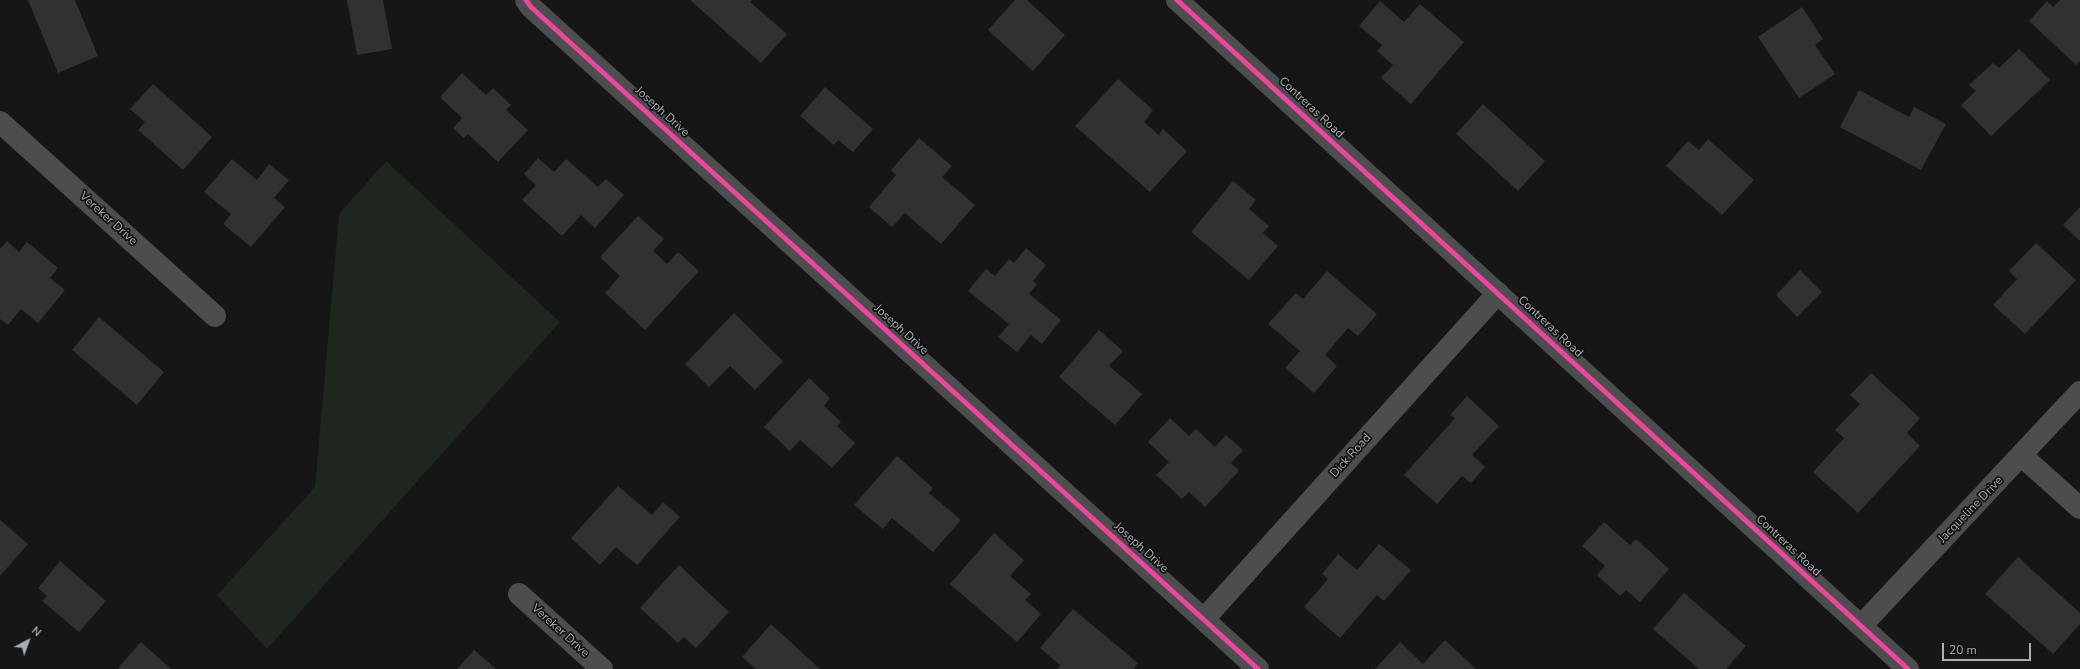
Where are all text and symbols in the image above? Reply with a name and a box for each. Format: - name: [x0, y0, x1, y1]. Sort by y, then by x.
- street label: Contreras Road: [1276, 74, 1346, 142]
- street label: Joseph Drive: [632, 84, 692, 140]
- street label: Vereker Drive: [76, 189, 140, 249]
- street label: Contreras Road: [1515, 293, 1585, 361]
- street label: Joseph Drive: [871, 302, 931, 358]
- street label: Dick Road: [1328, 431, 1374, 481]
- street label: Jacqueline Drive: [1936, 474, 2006, 546]
- street label: Contreras Road: [1753, 512, 1823, 580]
- street label: Joseph Drive: [1111, 520, 1171, 576]
- street label: Vereker Drive: [528, 601, 592, 661]
- north arrow: [8, 621, 48, 661]
- text: N: [28, 623, 44, 640]
- scale bar: [1944, 635, 2033, 661]
- text: 20 m: [1949, 642, 1977, 658]

